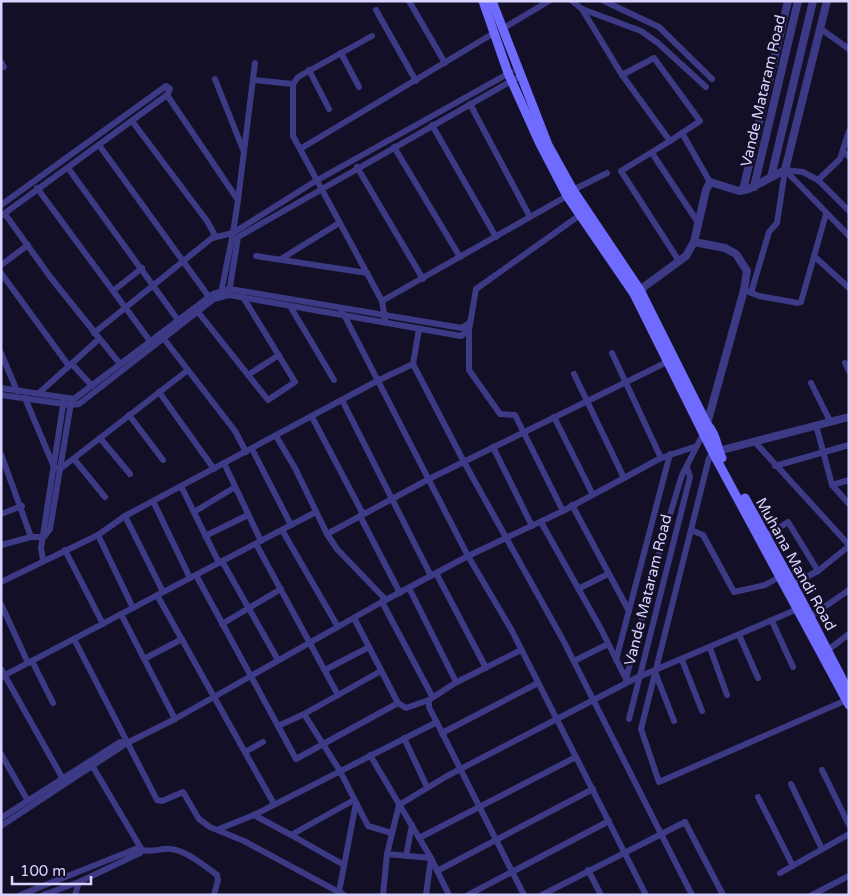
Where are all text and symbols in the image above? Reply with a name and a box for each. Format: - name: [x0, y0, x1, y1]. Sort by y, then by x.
- street label: Vande Mataram Road: [737, 13, 789, 169]
- street label: Muhana Mandi Road: [752, 494, 840, 634]
- street label: Vande Mataram Road: [620, 512, 676, 668]
- scale bar: [12, 854, 91, 886]
- text: 100 m: [20, 862, 66, 880]

